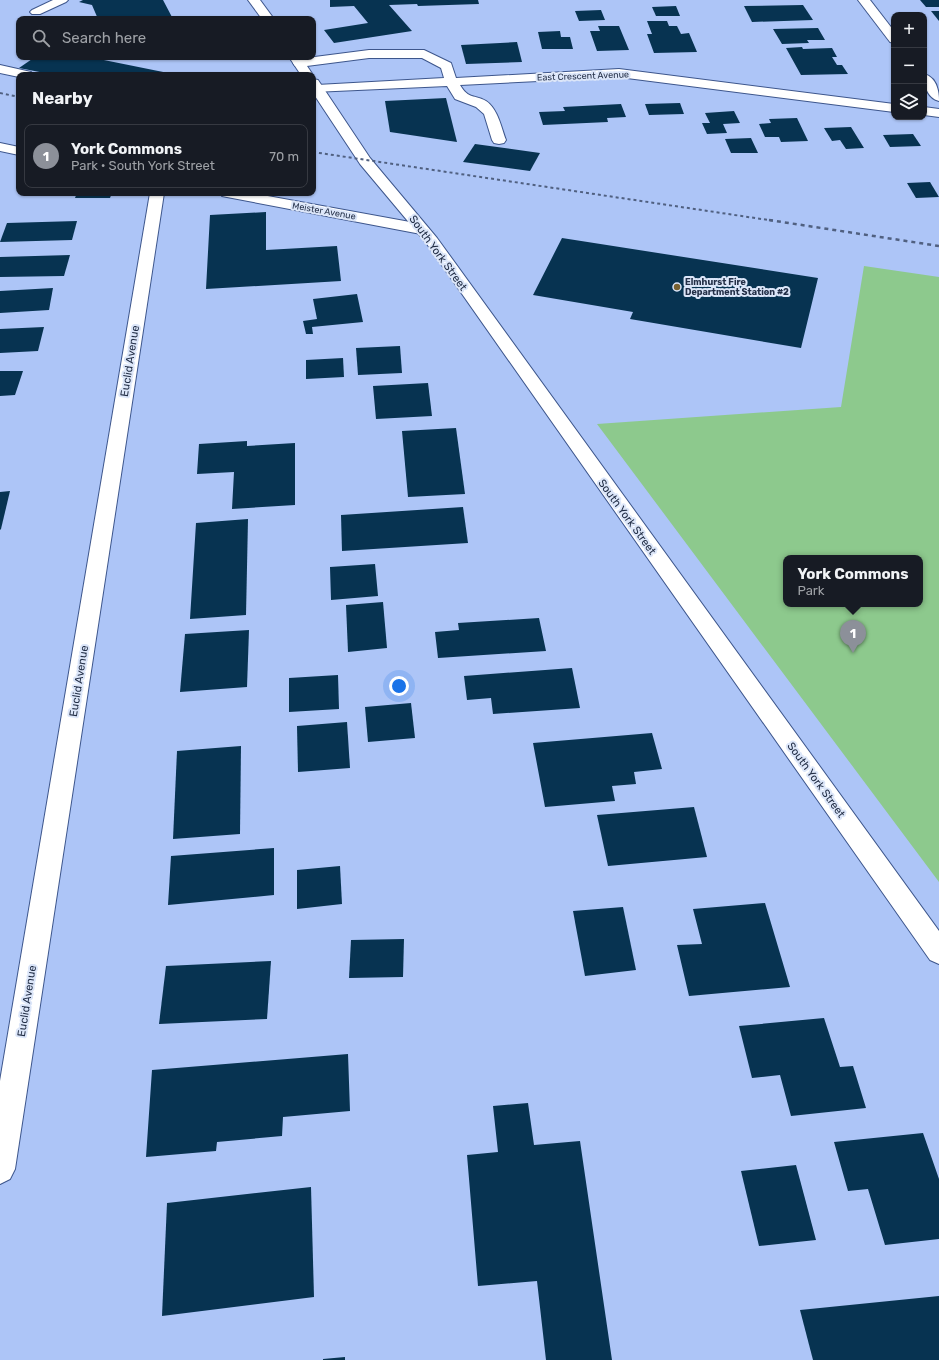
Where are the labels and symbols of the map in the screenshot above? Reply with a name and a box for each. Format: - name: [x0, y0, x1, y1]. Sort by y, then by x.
- street label: East Crescent Avenue: [537, 69, 629, 83]
- street label: Meister Avenue: [292, 201, 356, 221]
- street label: South York Street: [406, 213, 470, 294]
- place label: Elmhurst Fire Department Station #2: [685, 277, 789, 297]
- marker: Elmhurst Fire Department Station #2: [672, 282, 682, 292]
- street label: Euclid Avenue: [118, 324, 142, 398]
- street label: South York Street: [595, 477, 659, 558]
- pin: 1: [840, 620, 866, 653]
- street label: Euclid Avenue: [67, 644, 91, 718]
- your location: [389, 676, 409, 696]
- street label: South York Street: [784, 740, 848, 821]
- street label: Euclid Avenue: [15, 964, 39, 1038]

